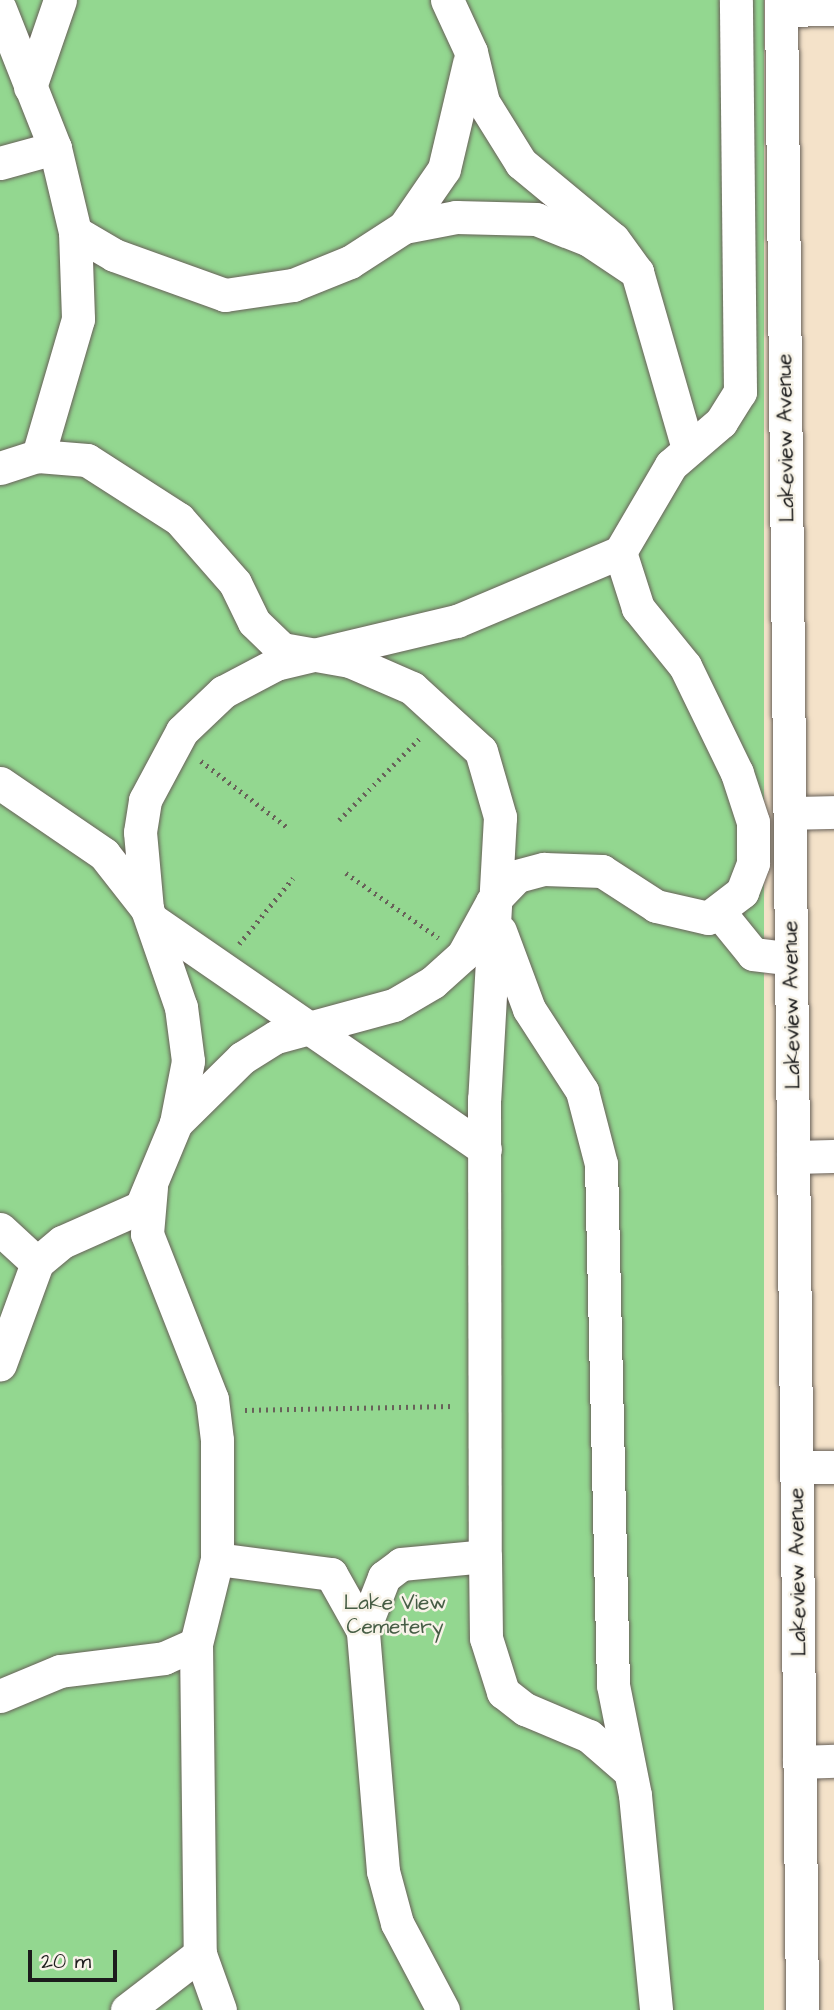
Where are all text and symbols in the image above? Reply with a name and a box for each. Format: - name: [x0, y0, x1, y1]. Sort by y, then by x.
- street label: Lakeview Avenue: [772, 354, 800, 522]
- street label: Lakeview Avenue: [778, 921, 806, 1089]
- street label: Lakeview Avenue: [784, 1488, 812, 1656]
- park label: Lake View Cemetery: [344, 1590, 446, 1640]
- scale bar: [32, 1937, 121, 1981]
- text: 20 m: [41, 1947, 91, 1976]

